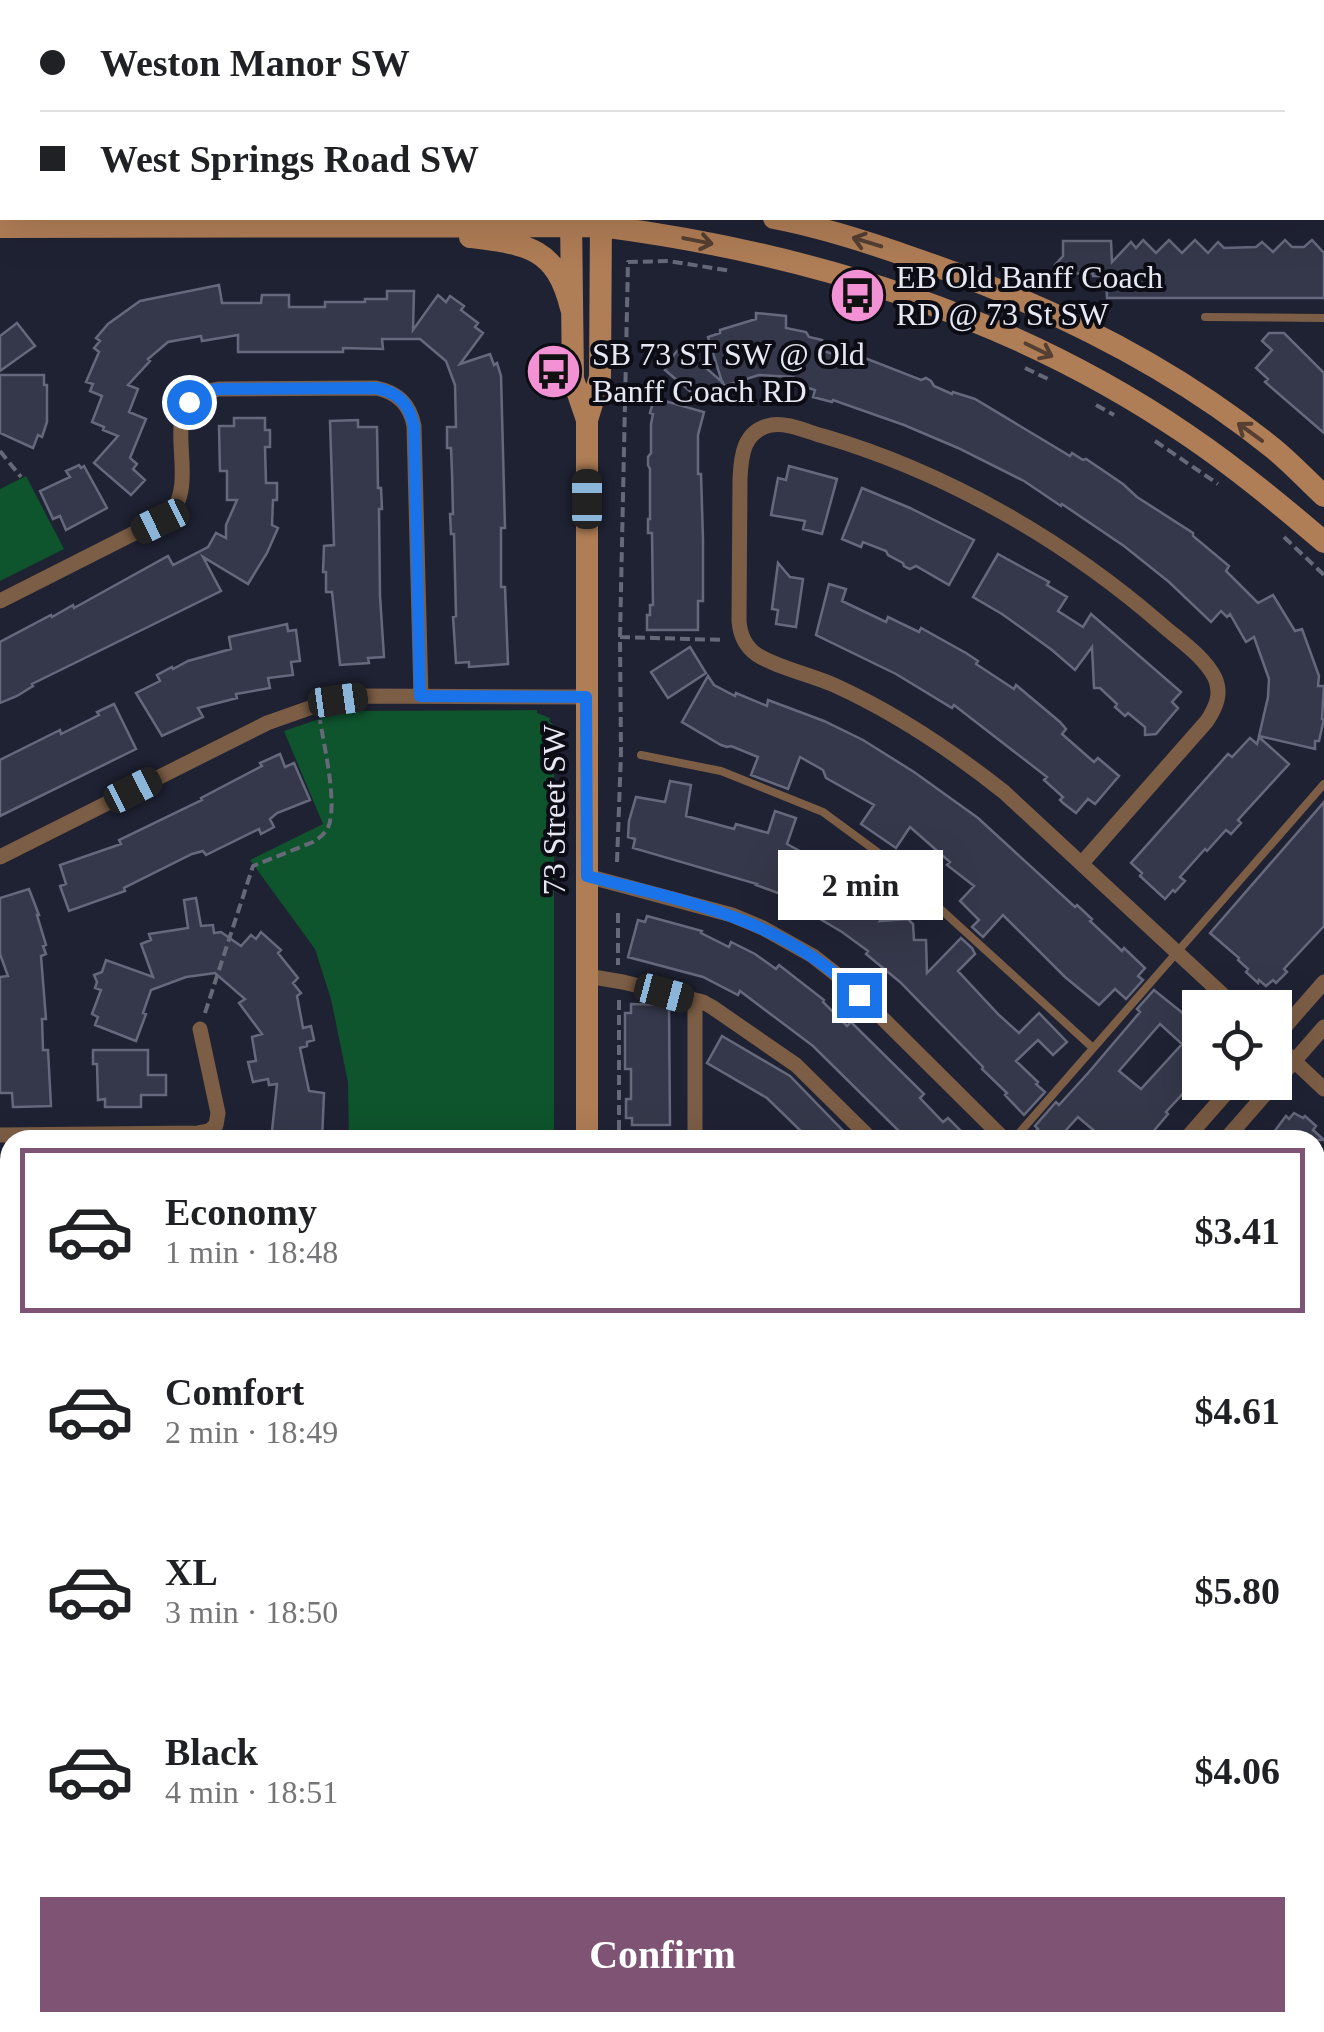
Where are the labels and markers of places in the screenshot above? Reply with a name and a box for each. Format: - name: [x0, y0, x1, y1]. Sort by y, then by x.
- place label: EB Old Banff Coach RD @ 73 St SW: [896, 259, 1163, 332]
- bus stop icon: EB Old Banff Coach RD @ 73 St SW: [827, 265, 887, 325]
- place label: SB 73 ST SW @ Old Banff Coach RD: [592, 336, 865, 409]
- bus stop icon: SB 73 ST SW @ Old Banff Coach RD: [523, 342, 583, 402]

